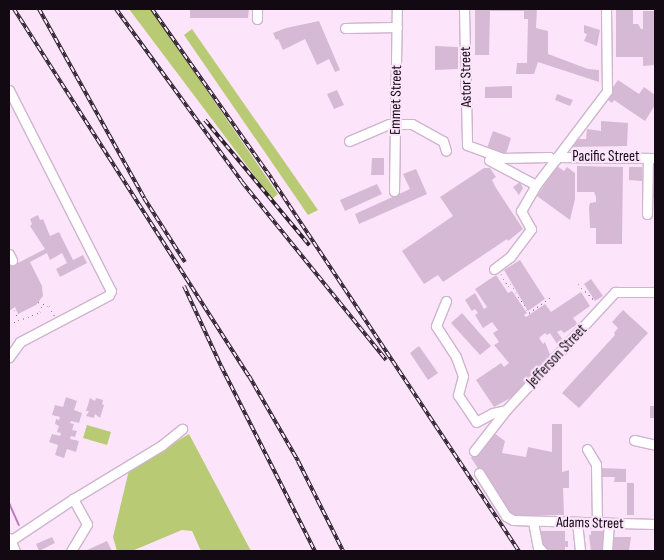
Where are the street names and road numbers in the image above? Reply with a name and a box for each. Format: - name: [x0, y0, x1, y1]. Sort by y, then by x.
- street label: Astor Street: [456, 46, 476, 108]
- street label: Emmet Street: [386, 65, 406, 135]
- street label: Pacific Street: [572, 148, 640, 166]
- street label: Jefferson Street: [523, 321, 591, 391]
- street label: Adams Street: [556, 513, 624, 533]

